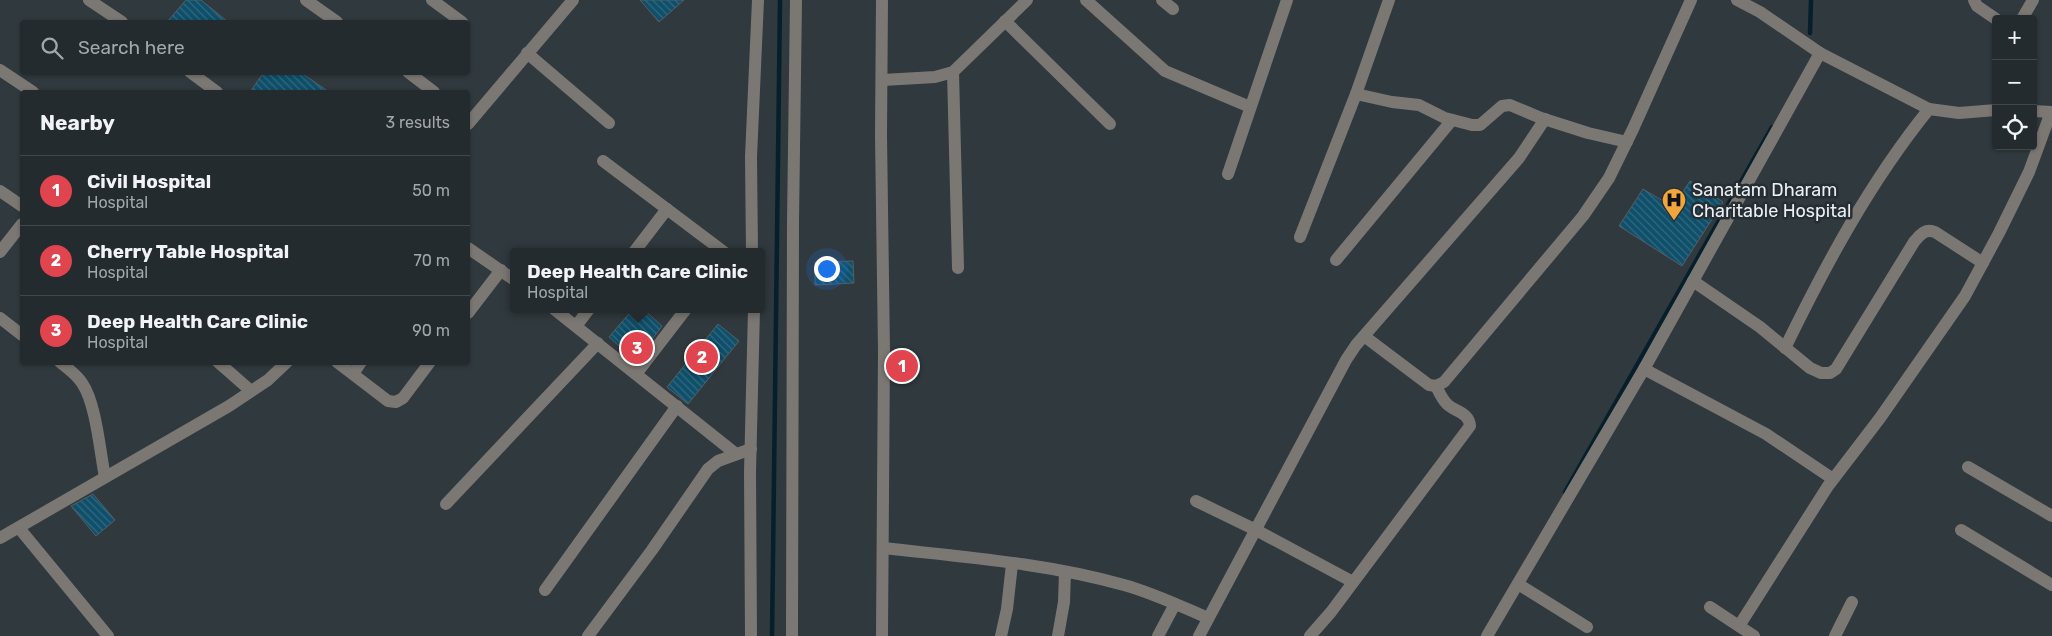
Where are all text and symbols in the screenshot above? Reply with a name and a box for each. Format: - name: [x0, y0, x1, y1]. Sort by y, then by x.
- map controls: [1992, 15, 2037, 150]
- button: +: [1992, 15, 2037, 60]
- search box: [20, 20, 470, 75]
- icon: search: [38, 34, 66, 62]
- text: Search here: [78, 36, 185, 59]
- button: −: [1992, 60, 2037, 105]
- button: locate: [1992, 105, 2037, 150]
- text: Nearby: [40, 110, 115, 135]
- text: 3 results: [385, 113, 450, 132]
- text: Civil Hospital: [87, 170, 211, 193]
- place label: Sanatam Dharam Charitable Hospital: [1692, 179, 1851, 222]
- text: 1: [52, 181, 60, 200]
- text: 50 m: [412, 181, 450, 200]
- hospital icon: Sanatam Dharam Charitable Hospital: [1661, 187, 1687, 221]
- text: Hospital: [87, 193, 148, 212]
- text: Cherry Table Hospital: [87, 240, 289, 263]
- popup: [510, 248, 765, 313]
- text: 2: [51, 251, 61, 270]
- text: 70 m: [413, 251, 450, 270]
- your location: [814, 256, 840, 282]
- text: Deep Health Care Clinic: [527, 260, 748, 283]
- text: Hospital: [87, 263, 148, 282]
- text: Hospital: [527, 283, 588, 302]
- text: Deep Health Care Clinic: [87, 310, 308, 333]
- text: 3: [51, 321, 61, 340]
- text: 90 m: [412, 321, 450, 340]
- pin: 3: [621, 329, 653, 367]
- text: Hospital: [87, 333, 148, 352]
- pin: 2: [686, 338, 718, 376]
- pin: 1: [886, 347, 918, 385]

